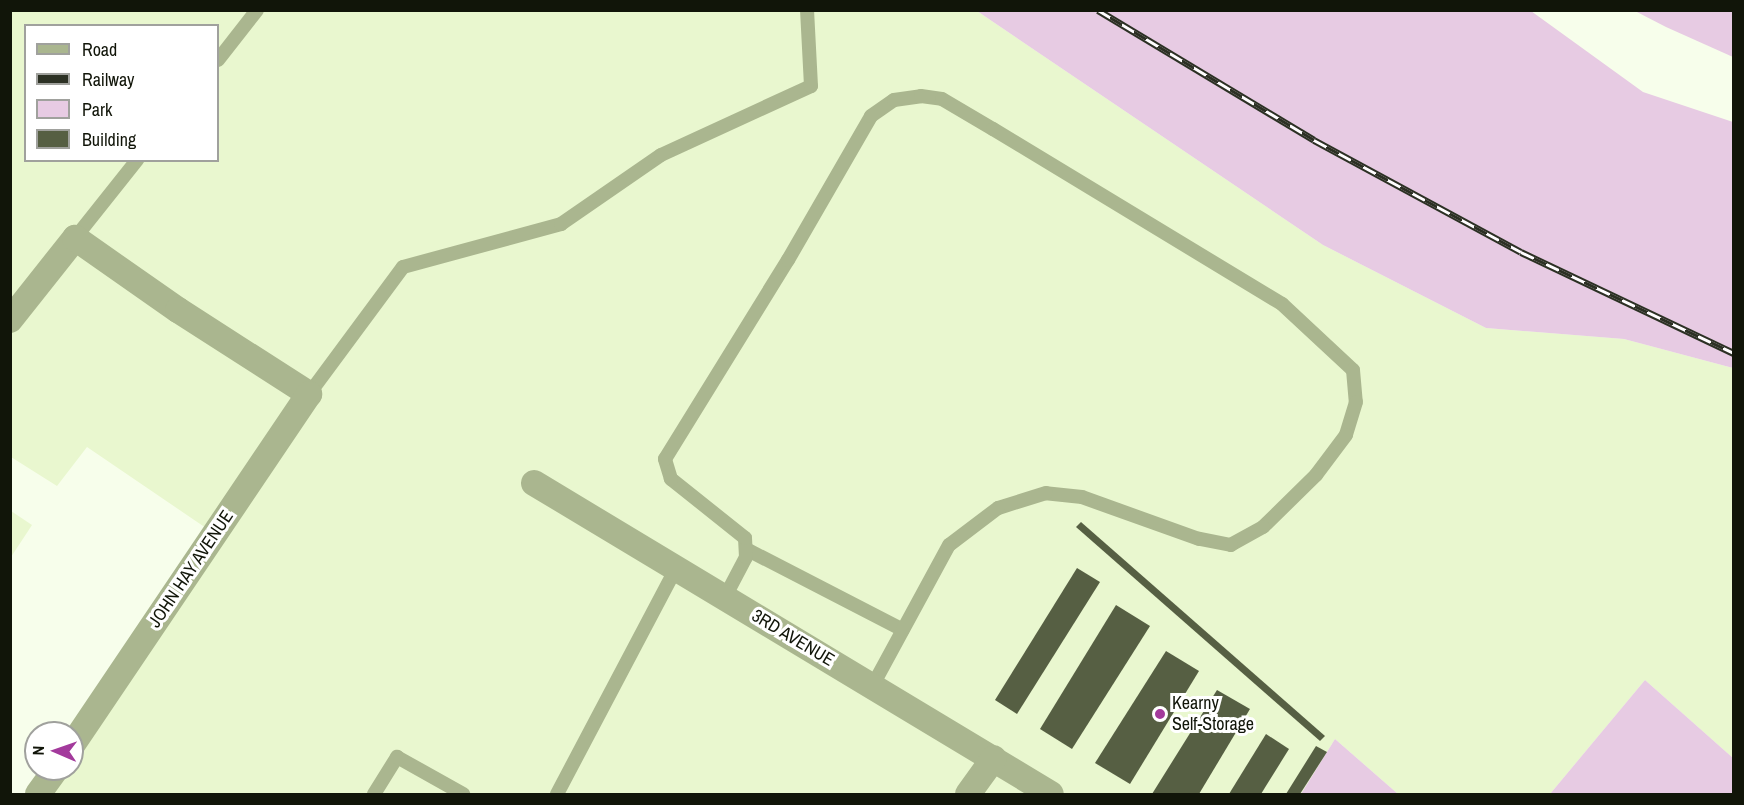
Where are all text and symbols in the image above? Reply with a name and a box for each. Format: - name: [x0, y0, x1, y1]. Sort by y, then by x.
- legend: [24, 24, 219, 162]
- text: Road: [82, 37, 117, 62]
- text: Railway: [82, 67, 135, 92]
- text: Park: [82, 97, 112, 122]
- text: Building: [82, 127, 136, 152]
- street label: JOHN HAY AVENUE: [144, 506, 238, 632]
- street label: 3RD AVENUE: [747, 605, 839, 671]
- place label: Kearny Self-Storage: [1172, 693, 1254, 736]
- marker: Kearny Self-Storage: [1153, 707, 1167, 721]
- north arrow: [24, 721, 84, 781]
- text: N: [27, 745, 49, 756]

